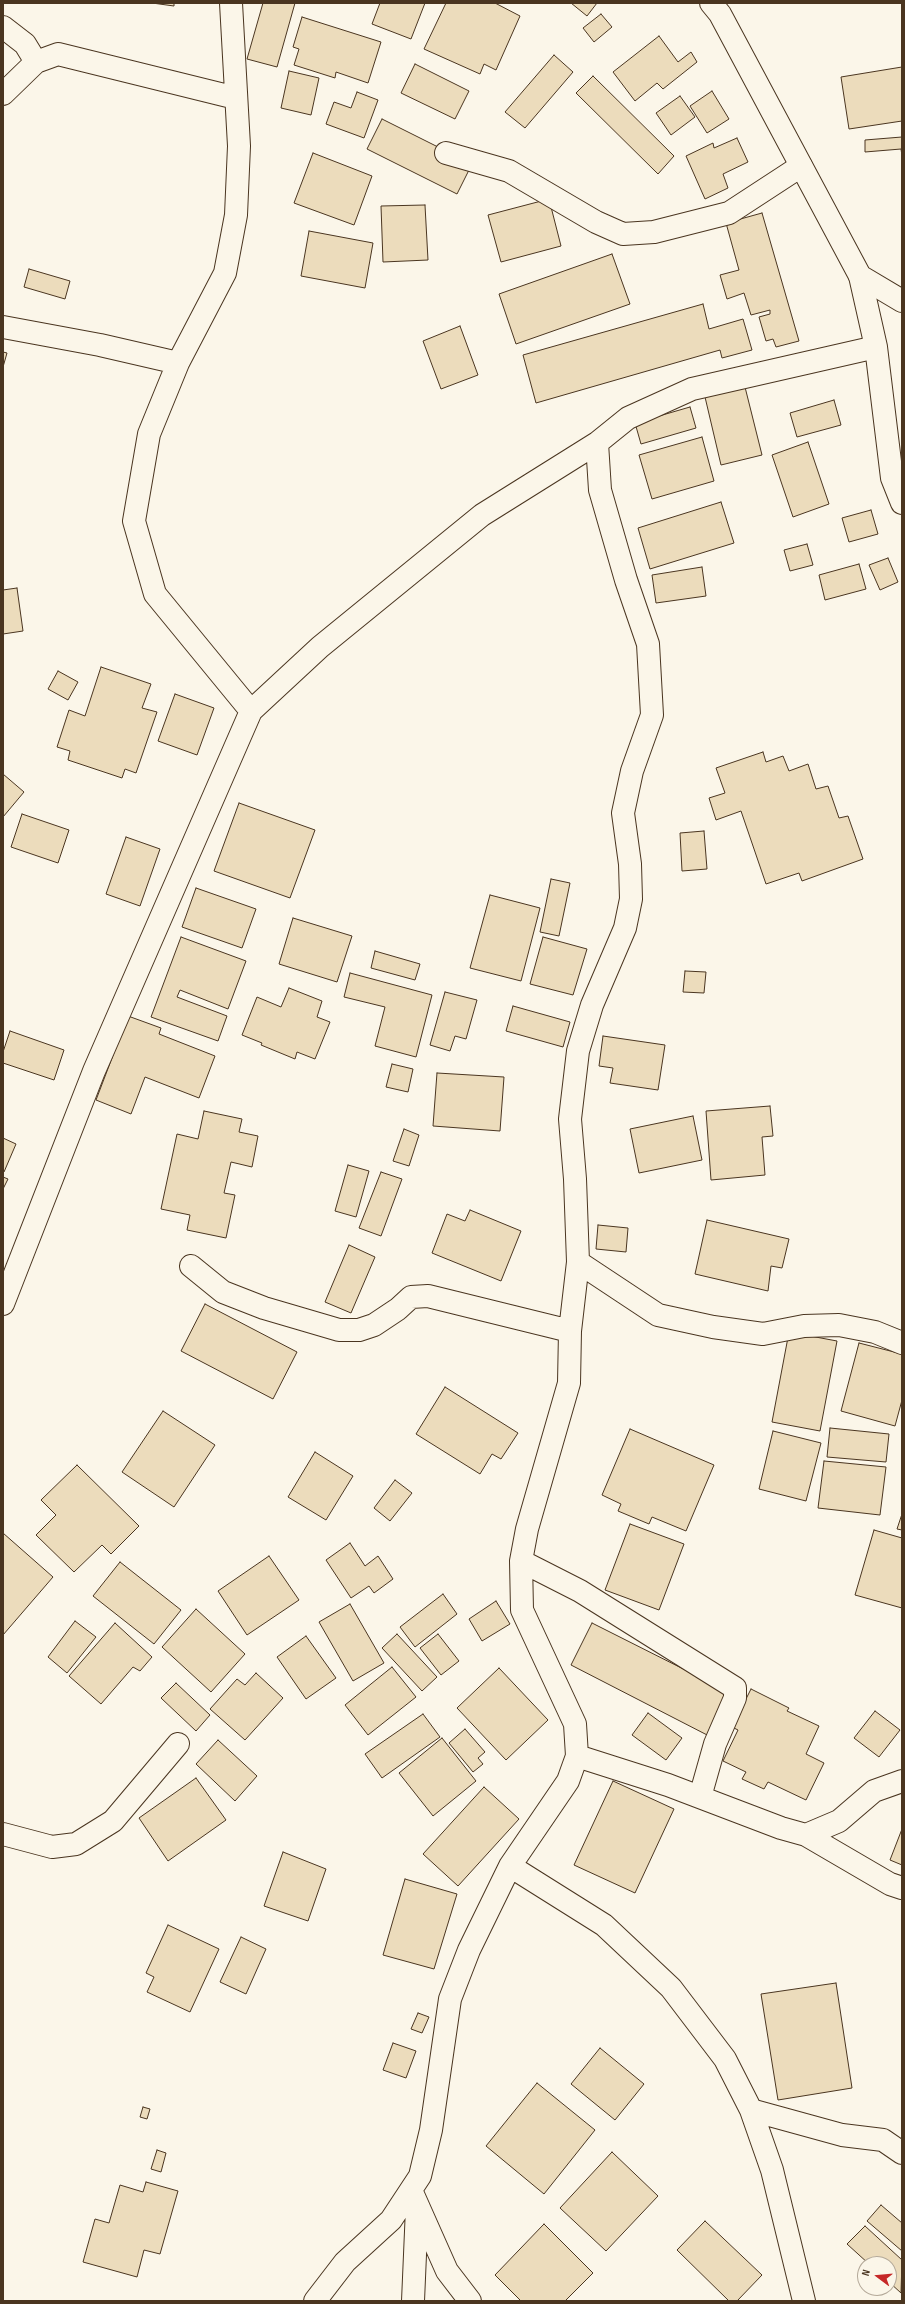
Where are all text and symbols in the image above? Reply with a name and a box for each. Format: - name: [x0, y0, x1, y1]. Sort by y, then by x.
- north arrow: [857, 2256, 897, 2296]
- text: N: [859, 2268, 873, 2277]

